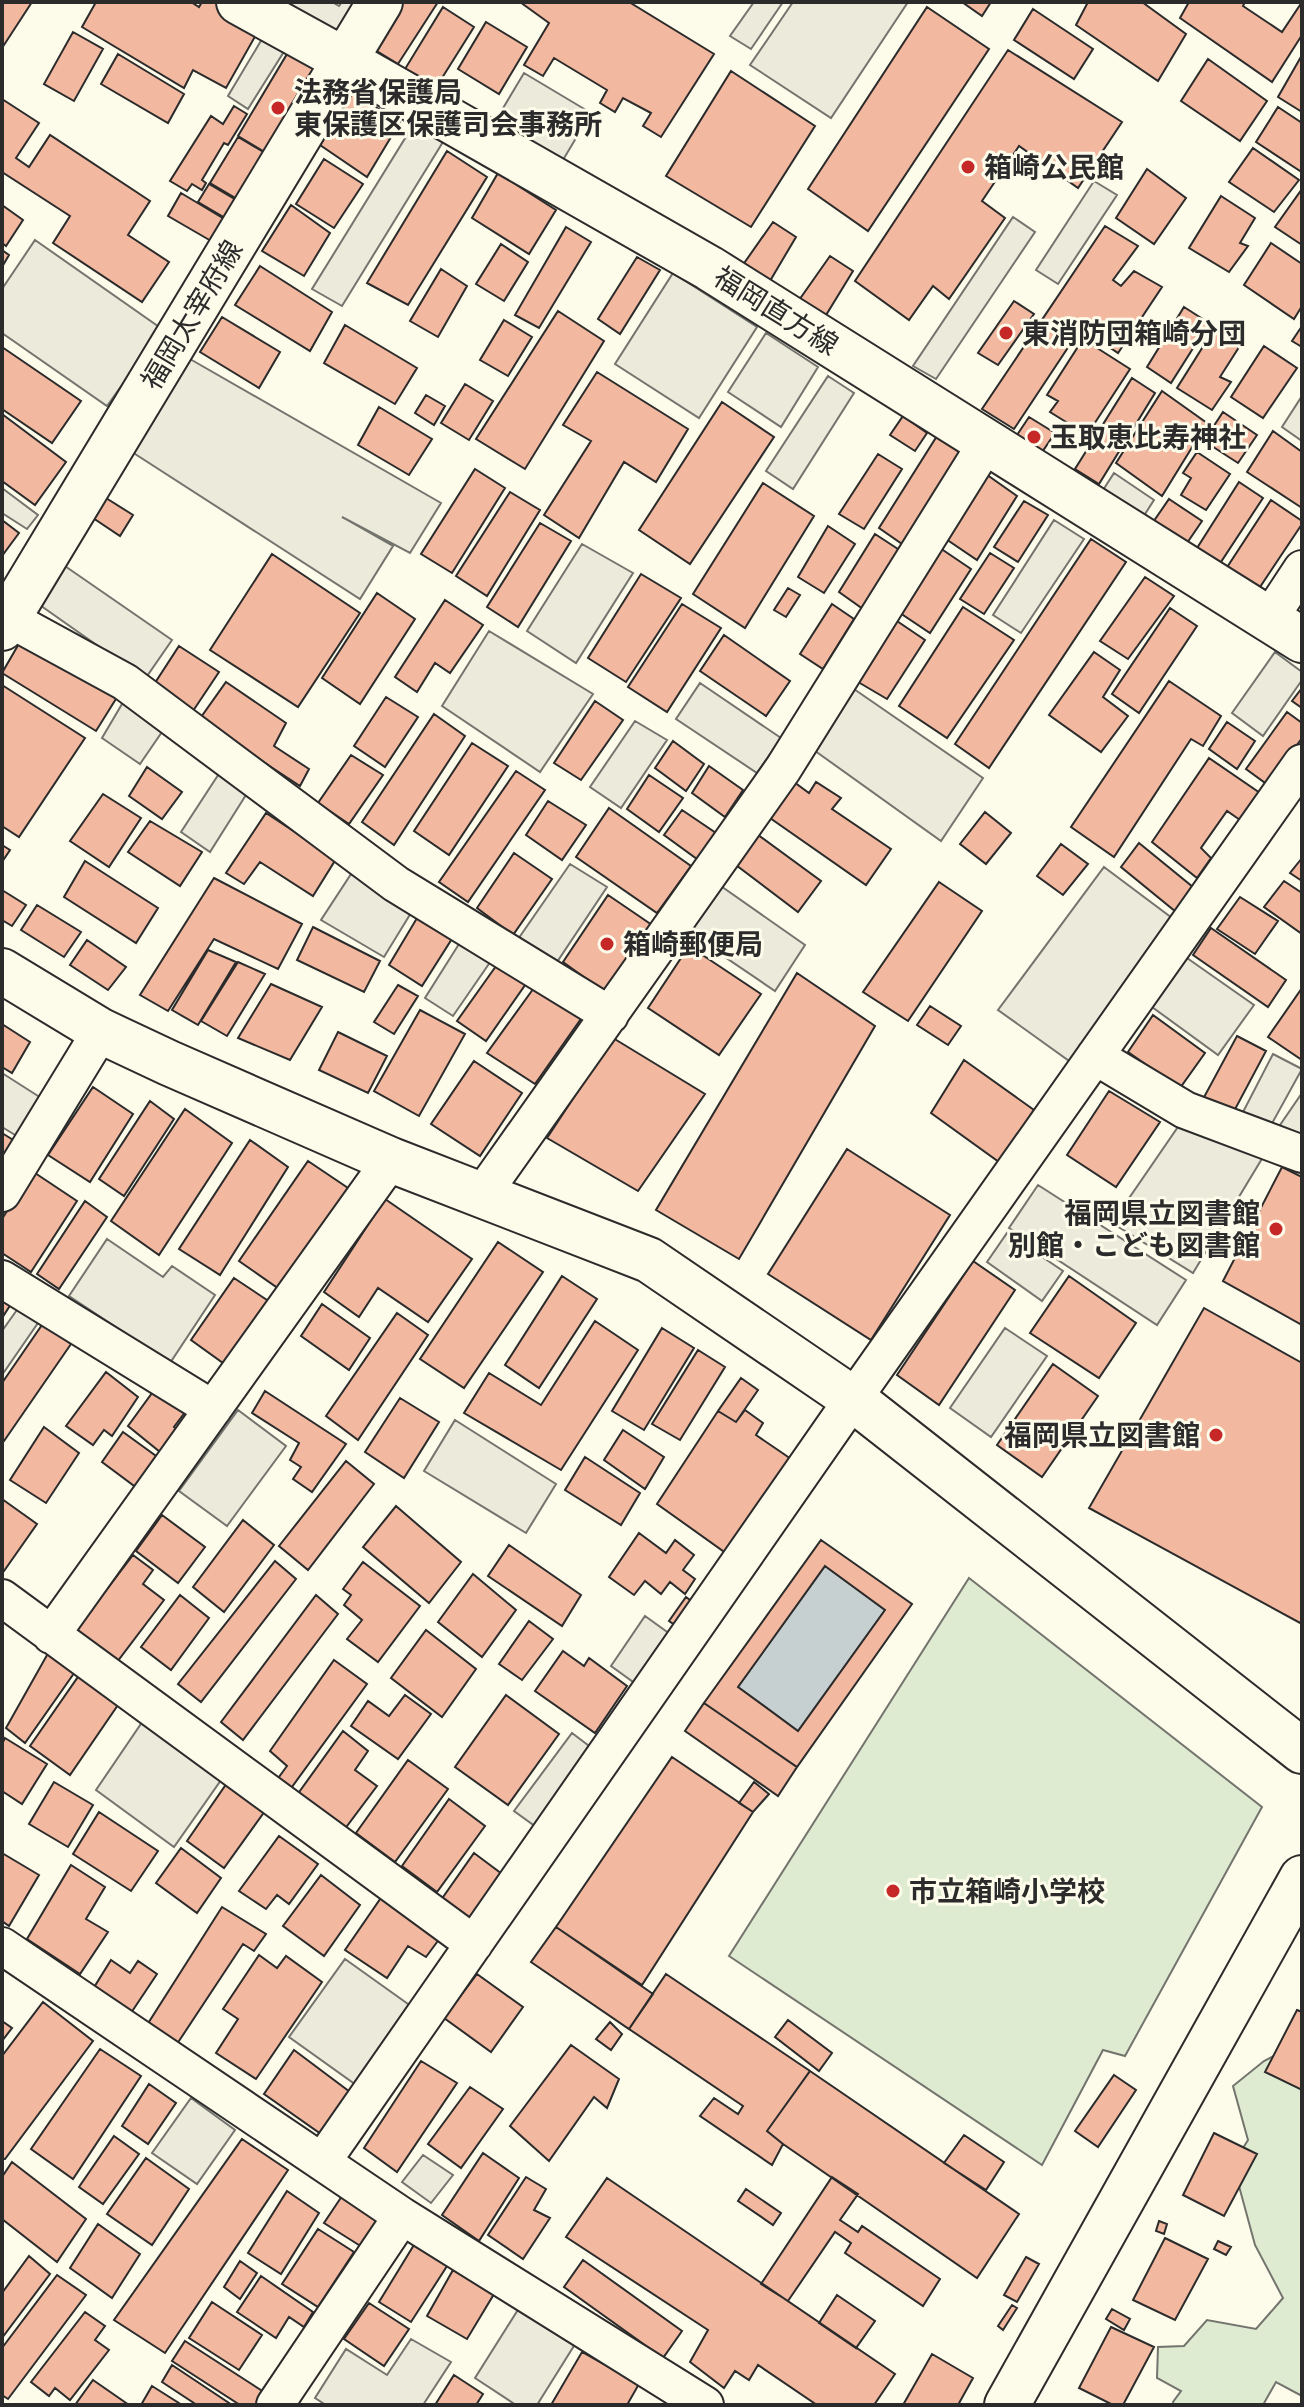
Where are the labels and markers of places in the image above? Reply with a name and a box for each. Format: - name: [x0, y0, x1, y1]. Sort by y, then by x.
- place label: 法務省保護局 東保護区保護司会事務所: [294, 77, 602, 140]
- marker: 法務省保護局 東保護区保護司会事務所: [269, 99, 287, 117]
- place label: 箱崎公民館: [984, 152, 1124, 183]
- marker: 箱崎公民館: [959, 158, 977, 176]
- place label: 東消防団箱崎分団: [1022, 318, 1246, 349]
- marker: 東消防団箱崎分団: [997, 324, 1015, 342]
- place label: 玉取恵比寿神社: [1050, 422, 1246, 453]
- marker: 玉取恵比寿神社: [1025, 428, 1043, 446]
- place label: 箱崎郵便局: [623, 929, 763, 960]
- marker: 箱崎郵便局: [598, 935, 616, 953]
- place label: 福岡県立図書館 別館・こども図書館: [1008, 1198, 1260, 1261]
- marker: 福岡県立図書館 別館・こども図書館: [1267, 1220, 1285, 1238]
- place label: 福岡県立図書館: [1004, 1420, 1200, 1451]
- marker: 福岡県立図書館: [1207, 1426, 1225, 1444]
- place label: 市立箱崎小学校: [909, 1876, 1105, 1907]
- marker: 市立箱崎小学校: [884, 1882, 902, 1900]

